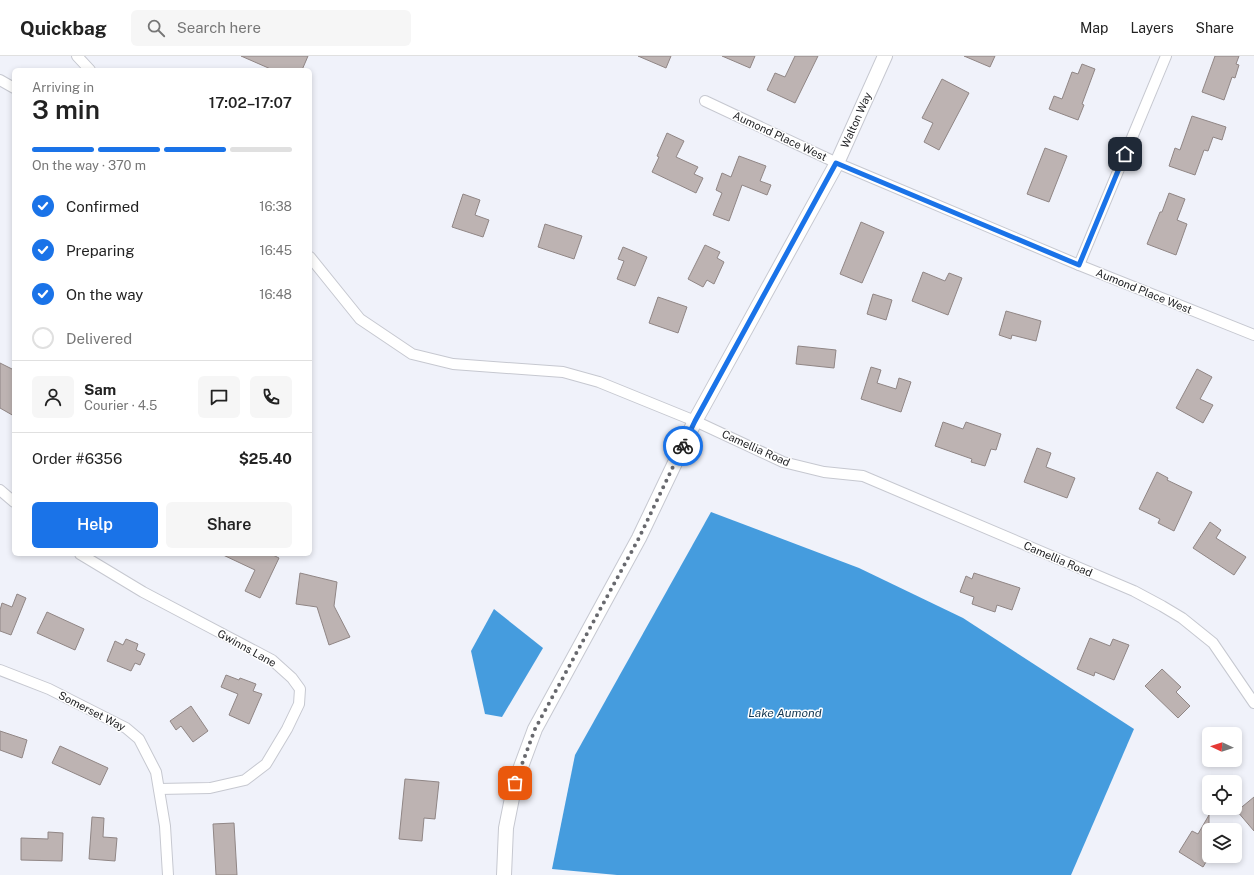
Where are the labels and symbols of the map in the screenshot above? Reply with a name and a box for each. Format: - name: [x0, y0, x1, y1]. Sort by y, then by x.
- street label: Walton Way: [838, 90, 874, 150]
- street label: Aumond Place West: [731, 109, 829, 163]
- pin: [1108, 137, 1142, 171]
- street label: Aumond Place West: [1094, 266, 1194, 316]
- courier: [663, 426, 703, 466]
- street label: Camellia Road: [720, 428, 792, 468]
- street label: Camellia Road: [1022, 539, 1094, 579]
- street label: Gwinns Lane: [216, 627, 278, 669]
- street label: Somerset Way: [56, 689, 128, 733]
- water label: Lake Aumond: [748, 706, 822, 720]
- north arrow: [1202, 727, 1242, 767]
- pin: [498, 766, 532, 800]

